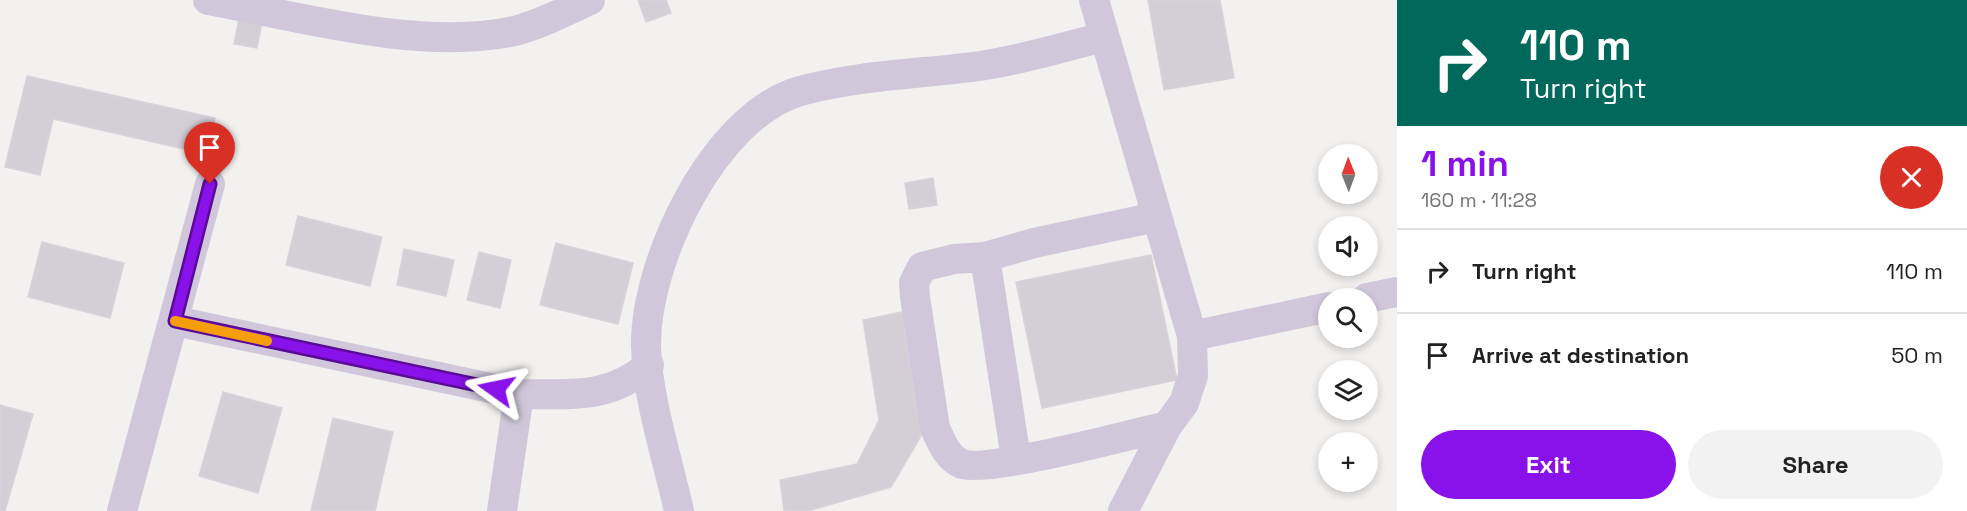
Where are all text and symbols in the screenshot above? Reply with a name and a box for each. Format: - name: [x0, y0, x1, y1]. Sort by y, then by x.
- text: 110 m: [1520, 19, 1632, 72]
- icon: right: [1421, 24, 1499, 102]
- text: Turn right: [1520, 71, 1647, 106]
- pin: [184, 122, 235, 184]
- icon: arrive: [193, 131, 226, 164]
- text: 1 min: [1421, 141, 1509, 187]
- north arrow: [1318, 144, 1378, 204]
- map controls: [1318, 144, 1378, 492]
- button: close: [1880, 146, 1943, 209]
- text: 160 m · 11:28: [1421, 187, 1537, 213]
- button: sound: [1318, 216, 1378, 276]
- icon: right: [1421, 255, 1454, 288]
- text: Turn right: [1472, 257, 1577, 285]
- text: 110 m: [1886, 257, 1943, 285]
- button: search: [1318, 288, 1378, 348]
- icon: arrive: [1421, 339, 1454, 372]
- text: Arrive at destination: [1472, 341, 1689, 369]
- text: 50 m: [1891, 341, 1943, 369]
- position arrow: [464, 357, 528, 421]
- button: layers: [1318, 360, 1378, 420]
- button: Exit: [1421, 430, 1676, 499]
- button: Share: [1688, 430, 1943, 499]
- button: +: [1318, 432, 1378, 492]

